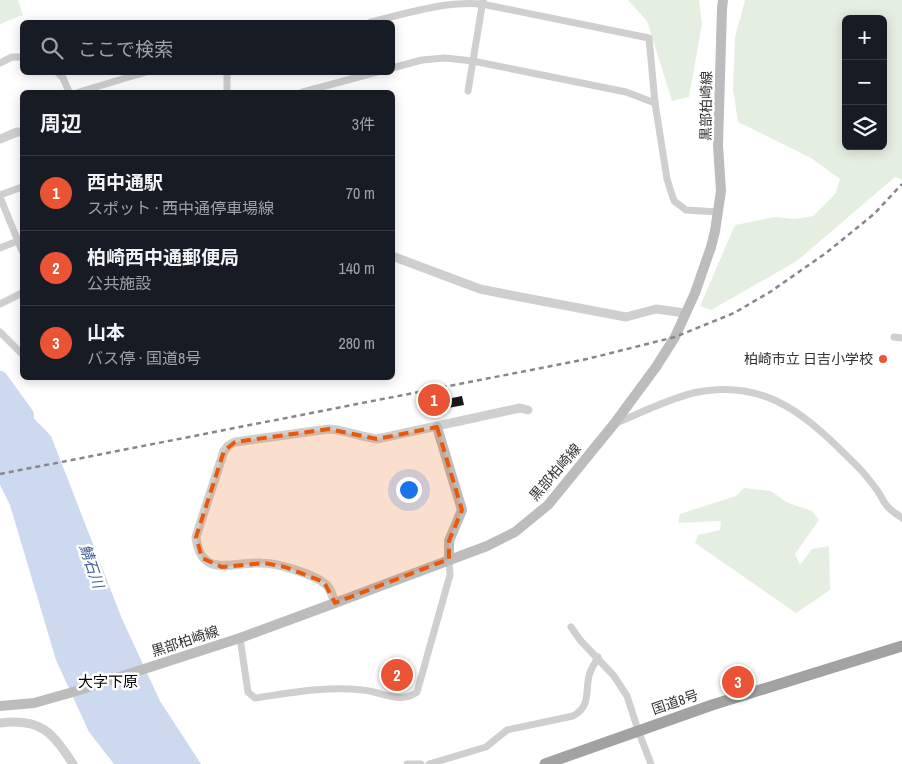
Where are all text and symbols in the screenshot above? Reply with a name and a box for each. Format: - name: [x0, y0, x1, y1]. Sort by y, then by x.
- map controls: [842, 15, 887, 150]
- button: +: [842, 15, 887, 60]
- search box: [20, 20, 395, 75]
- icon: search: [38, 34, 66, 62]
- text: ここで検索: [78, 36, 173, 62]
- button: −: [842, 60, 887, 105]
- street label: 黒部柏崎線: [696, 71, 716, 141]
- button: layers: [842, 105, 887, 150]
- text: 周辺: [40, 109, 82, 138]
- text: 3件: [352, 113, 375, 135]
- text: 西中通駅: [87, 169, 163, 195]
- text: 1: [52, 182, 60, 204]
- text: 70 m: [346, 182, 375, 204]
- text: スポット · 西中通停車場線: [87, 197, 274, 219]
- text: 柏崎西中通郵便局: [87, 244, 239, 270]
- text: 2: [52, 257, 60, 279]
- text: 140 m: [339, 257, 375, 279]
- text: 公共施設: [87, 272, 151, 294]
- text: 山本: [87, 319, 125, 345]
- text: 3: [52, 332, 60, 354]
- text: 280 m: [339, 332, 375, 354]
- text: バス停 · 国道8号: [87, 347, 201, 369]
- place label: 柏崎市立 日吉小学校: [744, 350, 873, 368]
- marker: 柏崎市立 日吉小学校: [877, 353, 889, 365]
- pin: 1: [418, 381, 450, 419]
- street label: 黒部柏崎線: [525, 440, 585, 504]
- your location: [396, 477, 422, 503]
- water label: 鯖石川: [75, 541, 110, 593]
- street label: 黒部柏崎線: [149, 622, 221, 660]
- pin: 2: [381, 656, 413, 694]
- pin: 3: [722, 663, 754, 701]
- district label: 大字下原: [78, 671, 138, 692]
- street label: 国道8号: [649, 686, 701, 718]

